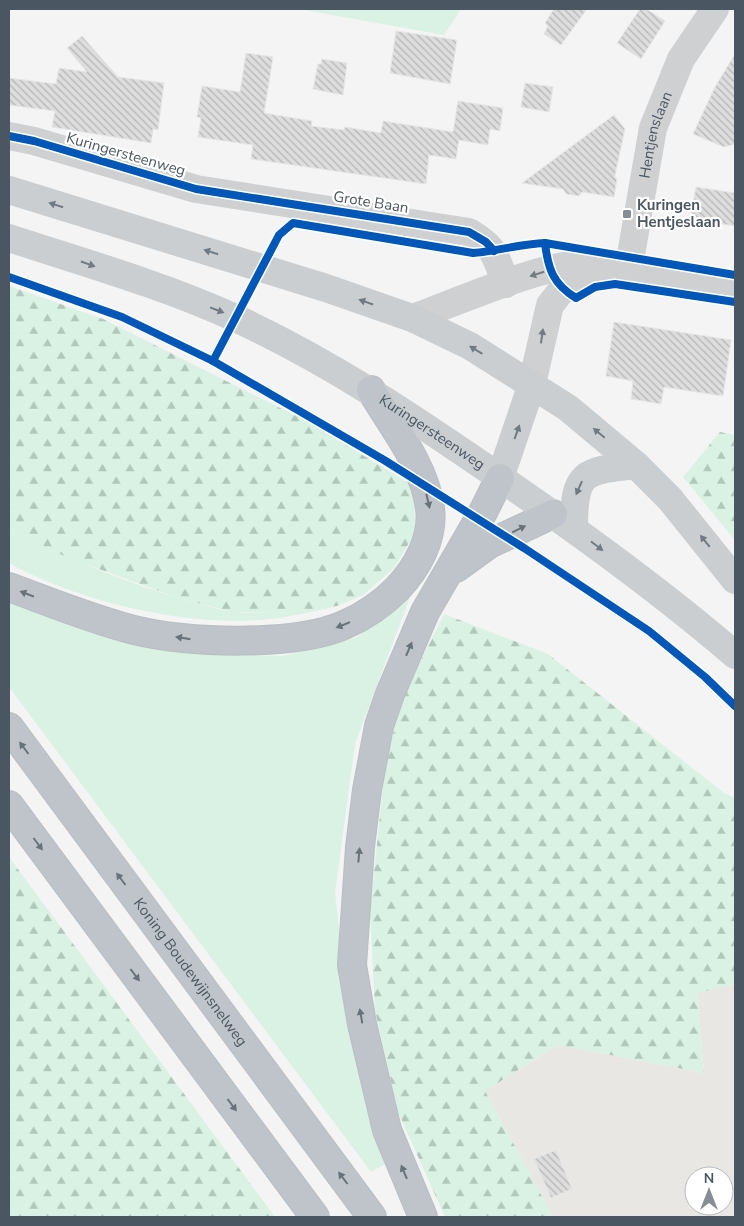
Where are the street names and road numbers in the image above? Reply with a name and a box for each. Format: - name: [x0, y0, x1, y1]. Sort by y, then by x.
- street label: Hentjenslaan: [634, 89, 677, 180]
- street label: Kuringersteenweg: [64, 127, 188, 181]
- street label: Grote Baan: [332, 186, 410, 218]
- street label: Kuringersteenweg: [375, 390, 489, 474]
- street label: Koning Boudewijnsnelweg: [129, 894, 252, 1050]

